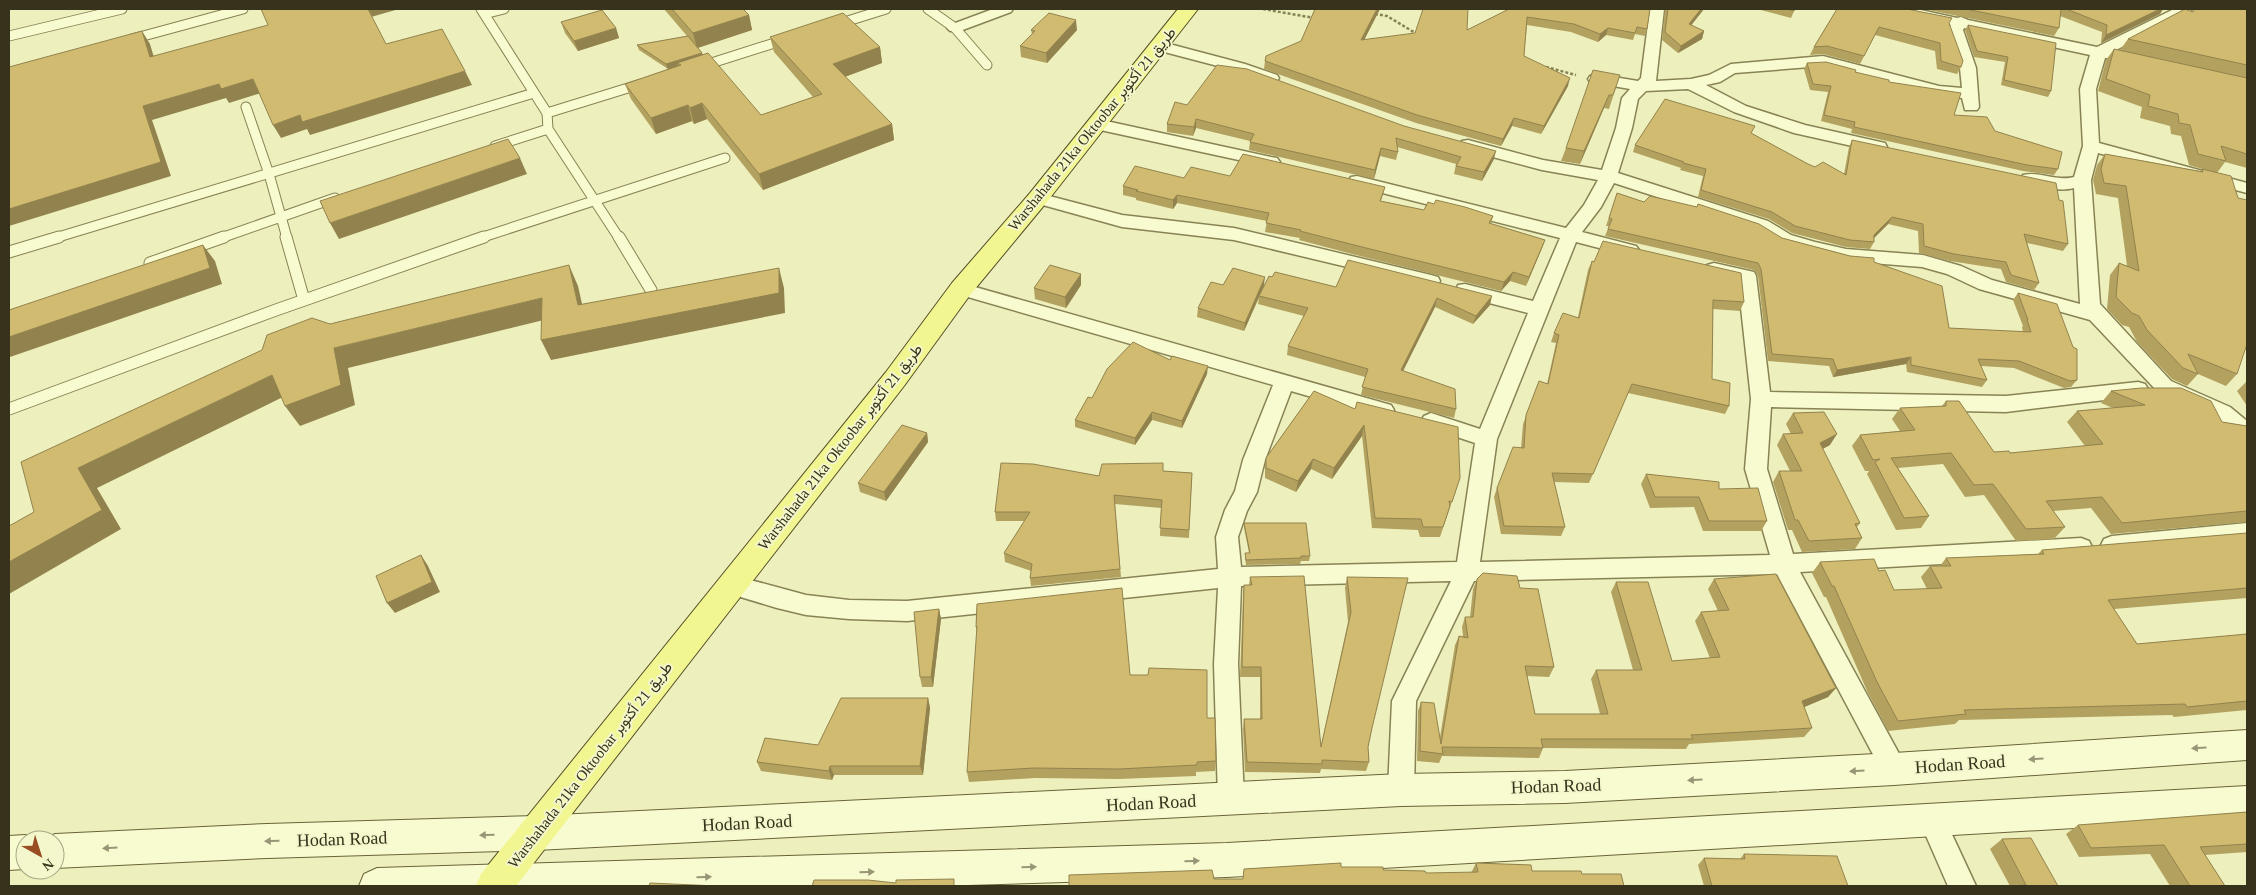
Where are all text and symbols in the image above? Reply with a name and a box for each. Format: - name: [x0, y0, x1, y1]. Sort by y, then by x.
- street label: Warshahada 21ka Oktoobar طريق 21 أكتوبر: [1005, 24, 1181, 235]
- street label: Warshahada 21ka Oktoobar طريق 21 أكتوبر: [755, 341, 927, 554]
- street label: Warshahada 21ka Oktoobar طريق 21 أكتوبر: [505, 659, 677, 872]
- one-way arrow: [2190, 745, 2206, 753]
- street label: Hodan Road: [1914, 751, 2006, 777]
- one-way arrow: [2028, 756, 2044, 764]
- one-way arrow: [1849, 767, 1865, 775]
- street label: Hodan Road: [1510, 774, 1602, 798]
- one-way arrow: [1686, 776, 1702, 784]
- street label: Hodan Road: [1105, 791, 1197, 815]
- street label: Hodan Road: [701, 811, 793, 835]
- street label: Hodan Road: [296, 827, 388, 851]
- north arrow: [15, 830, 65, 880]
- one-way arrow: [479, 831, 495, 839]
- one-way arrow: [264, 837, 280, 845]
- one-way arrow: [102, 845, 118, 853]
- text: N: [39, 856, 57, 874]
- one-way arrow: [1184, 857, 1200, 865]
- one-way arrow: [1021, 862, 1037, 870]
- one-way arrow: [859, 868, 875, 876]
- one-way arrow: [697, 873, 713, 881]

